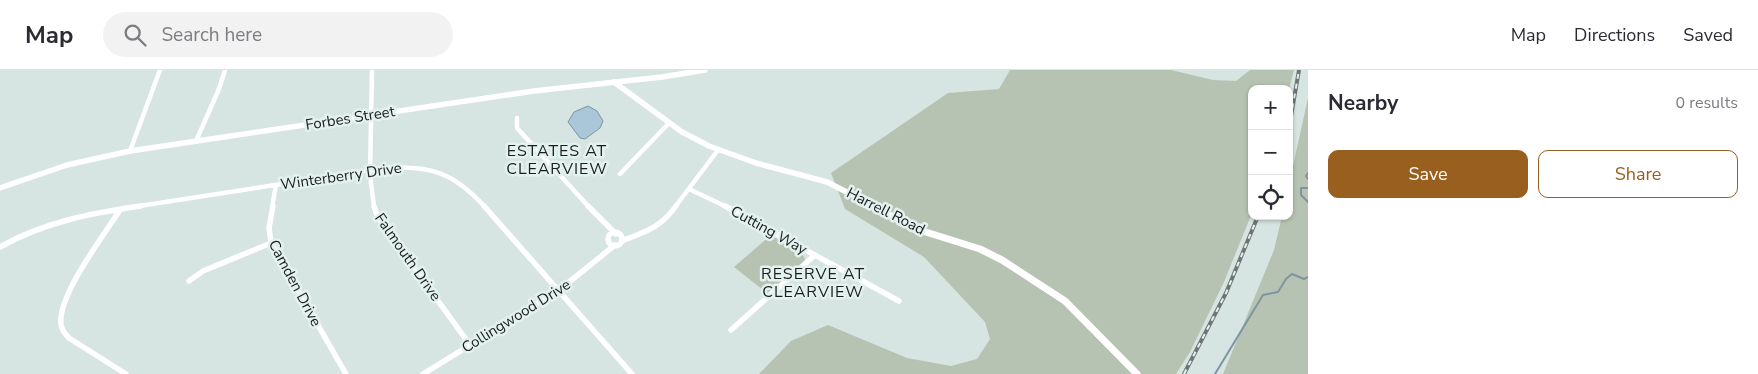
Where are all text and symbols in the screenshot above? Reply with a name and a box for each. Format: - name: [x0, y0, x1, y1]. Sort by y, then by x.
- search box: [103, 12, 453, 57]
- text: Map: [25, 19, 73, 51]
- icon: search: [121, 21, 149, 49]
- text: Search here: [161, 22, 262, 48]
- text: Map: [1511, 23, 1546, 47]
- text: Directions: [1574, 23, 1655, 47]
- text: Saved: [1683, 23, 1733, 47]
- map controls: [1248, 85, 1293, 220]
- button: +: [1248, 85, 1293, 130]
- text: Nearby: [1328, 89, 1398, 117]
- text: 0 results: [1676, 92, 1738, 114]
- street label: Forbes Street: [304, 101, 397, 135]
- button: −: [1248, 130, 1293, 175]
- district label: ESTATES AT CLEARVIEW: [506, 140, 608, 180]
- button: Save: [1328, 150, 1528, 198]
- button: Share: [1538, 150, 1738, 198]
- street label: Winterberry Drive: [279, 158, 403, 194]
- button: locate: [1248, 175, 1293, 220]
- street label: Harrell Road: [843, 183, 929, 239]
- street label: Cutting Way: [727, 201, 811, 259]
- street label: Falmouth Drive: [370, 209, 446, 305]
- street label: Camden Drive: [264, 236, 326, 330]
- district label: RESERVE AT CLEARVIEW: [761, 263, 865, 303]
- street label: Collingwood Drive: [458, 274, 574, 358]

